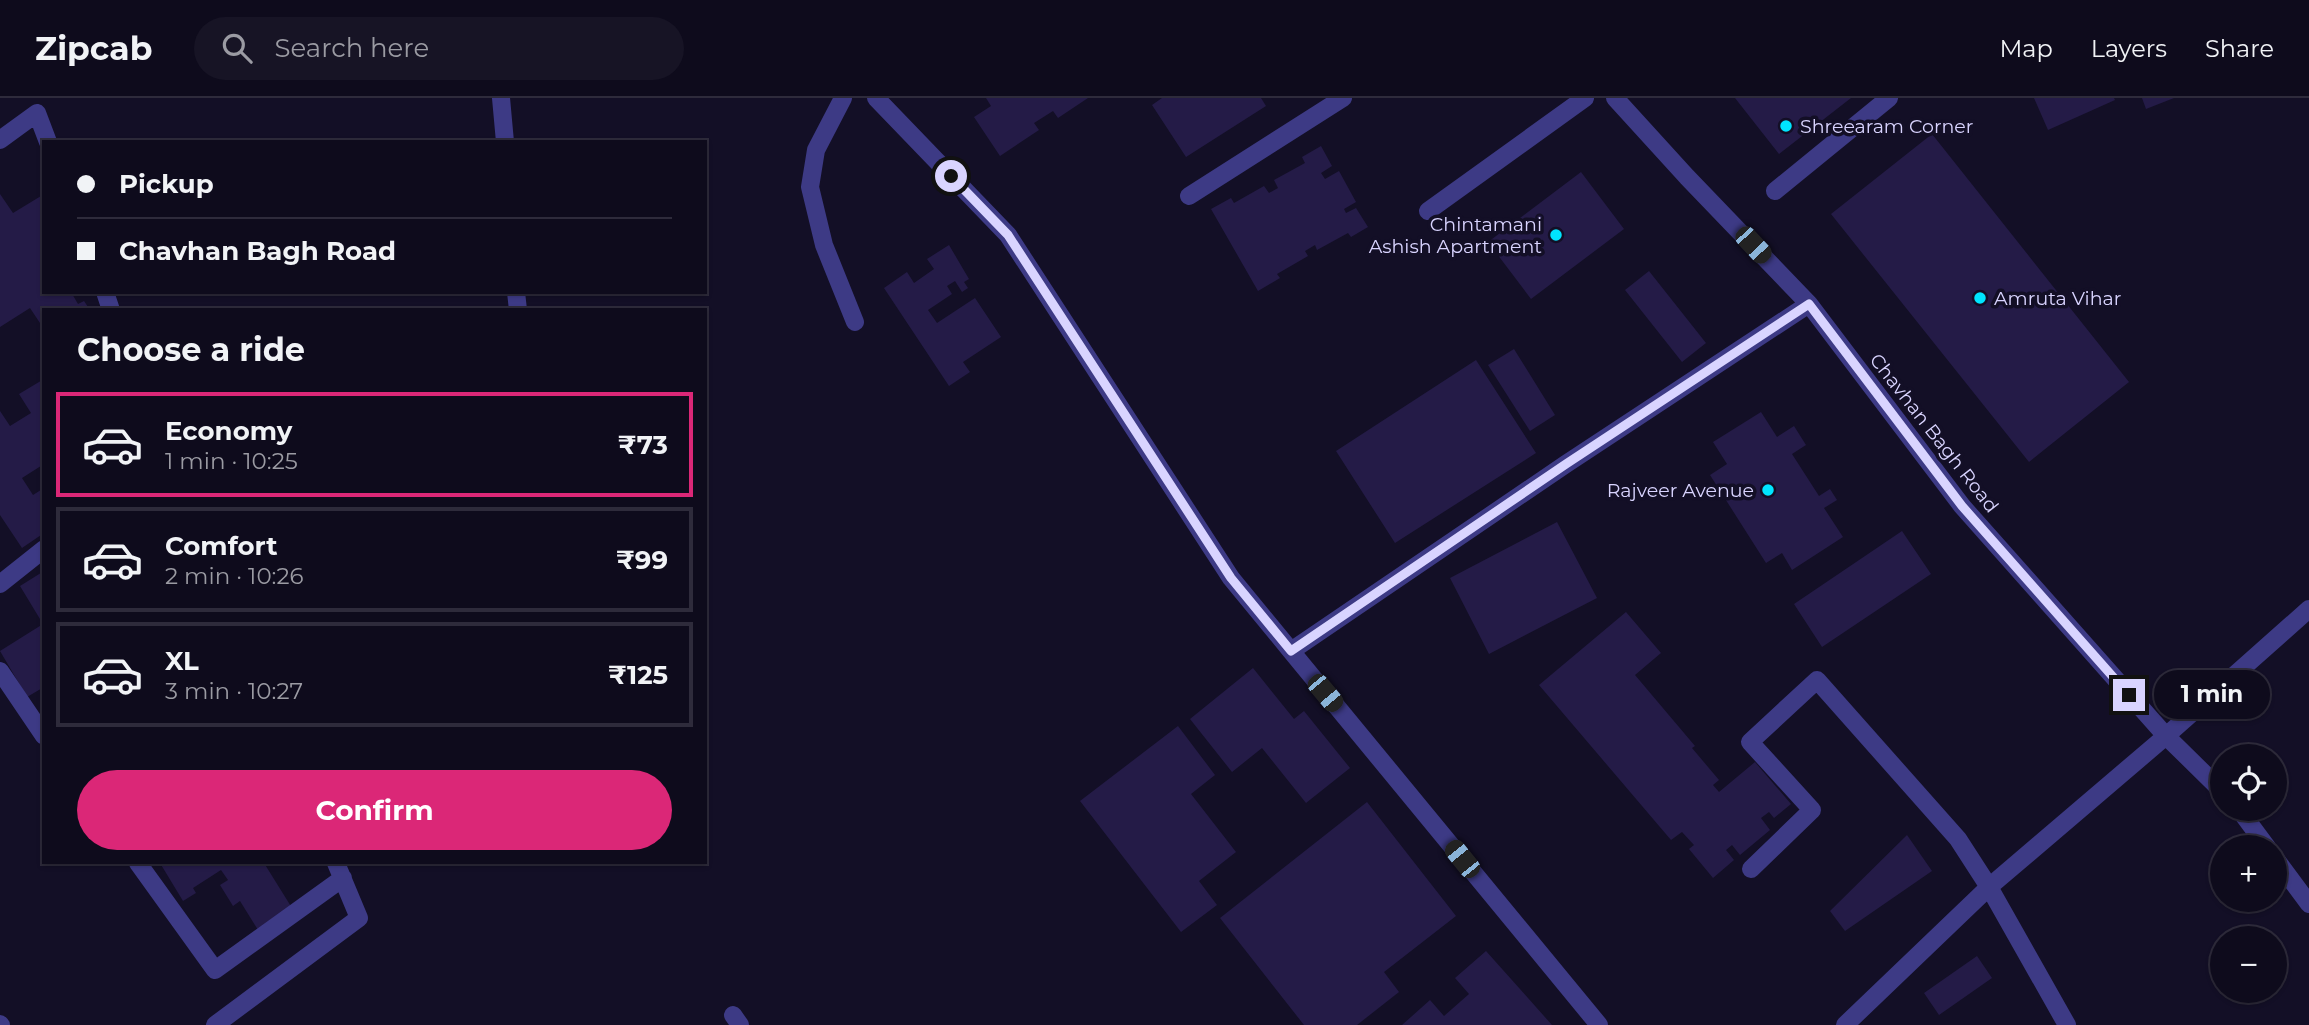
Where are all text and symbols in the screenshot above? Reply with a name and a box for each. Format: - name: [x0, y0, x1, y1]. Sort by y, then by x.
- search box: [194, 17, 684, 80]
- text: Zipcab: [35, 28, 152, 68]
- icon: search: [218, 29, 256, 67]
- text: Search here: [274, 32, 429, 64]
- text: Map: [1999, 34, 2053, 63]
- text: Layers: [2091, 34, 2167, 63]
- text: Share: [2205, 34, 2274, 63]
- place label: Shreearam Corner: [1800, 115, 1973, 138]
- marker: Shreearam Corner: [1778, 118, 1794, 134]
- route start: [935, 160, 967, 192]
- text: Pickup: [119, 168, 214, 200]
- place label: Chintamani Ashish Apartment: [1369, 213, 1542, 258]
- car: [1731, 222, 1776, 268]
- marker: Chintamani Ashish Apartment: [1548, 227, 1564, 243]
- text: Chavhan Bagh Road: [119, 235, 396, 267]
- place label: Amruta Vihar: [1994, 287, 2121, 310]
- marker: Amruta Vihar: [1972, 290, 1988, 306]
- text: Choose a ride: [77, 330, 305, 369]
- street label: Chavhan Bagh Road: [1865, 349, 2003, 517]
- icon: car: [81, 413, 144, 476]
- text: Economy: [165, 415, 292, 447]
- text: ₹73: [618, 429, 668, 461]
- text: 1 min · 10:25: [165, 447, 298, 475]
- place label: Rajveer Avenue: [1607, 479, 1754, 502]
- marker: Rajveer Avenue: [1760, 482, 1776, 498]
- icon: car: [81, 528, 144, 591]
- text: Comfort: [165, 530, 277, 562]
- text: ₹99: [616, 544, 668, 576]
- text: 2 min · 10:26: [165, 562, 304, 590]
- icon: car: [81, 643, 144, 706]
- text: XL: [165, 645, 199, 677]
- text: ₹125: [608, 659, 668, 691]
- car: [1304, 670, 1347, 716]
- callout: 1 min: [2154, 670, 2269, 720]
- text: 3 min · 10:27: [165, 677, 303, 705]
- route end: [2113, 679, 2145, 711]
- text: 1 min: [2181, 680, 2243, 708]
- map controls: [2210, 744, 2287, 1003]
- button: locate: [2210, 744, 2287, 821]
- button: Confirm: [77, 770, 672, 850]
- button: +: [2210, 835, 2287, 912]
- car: [1441, 836, 1484, 882]
- button: −: [2210, 926, 2287, 1003]

